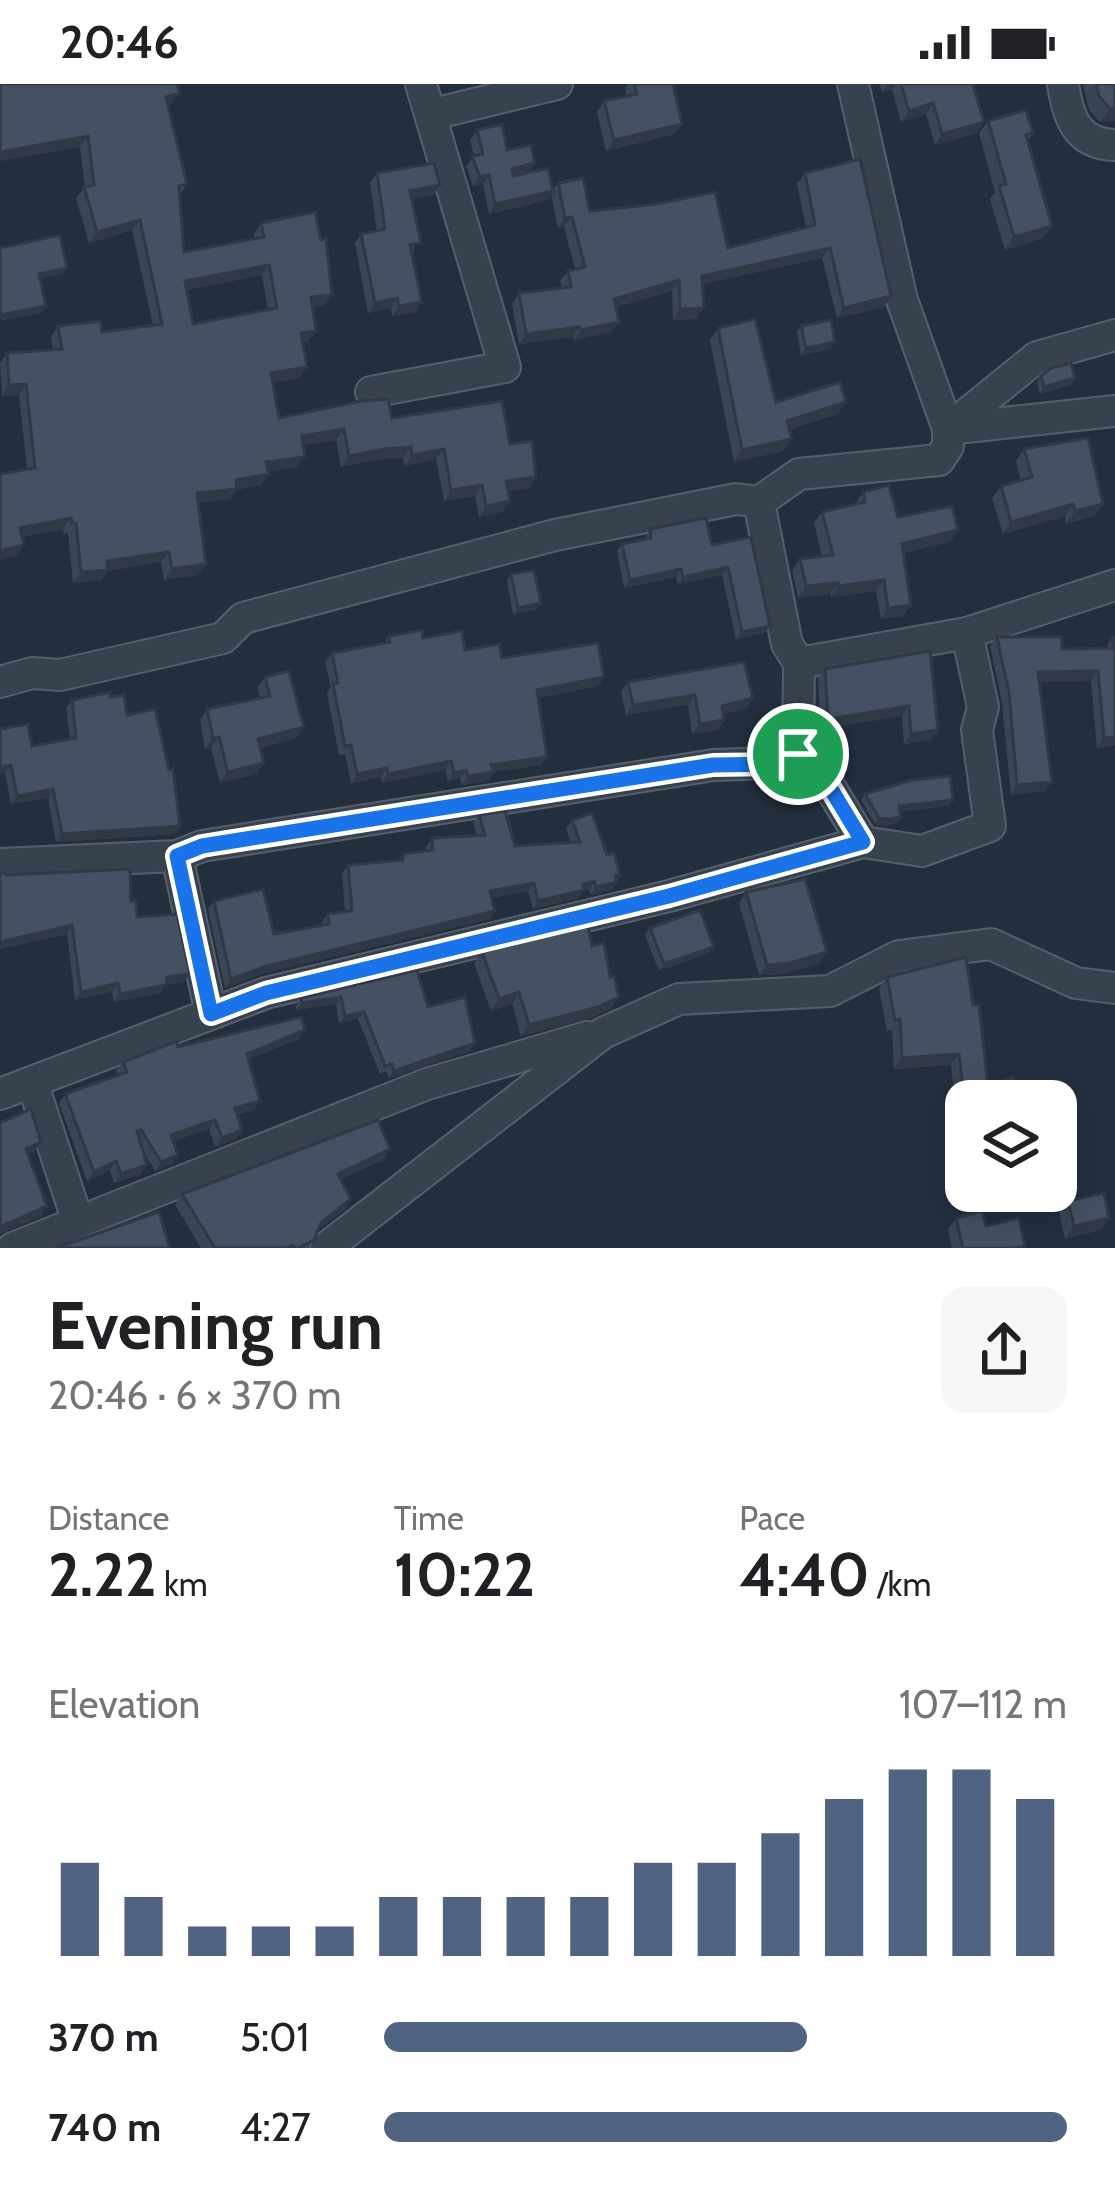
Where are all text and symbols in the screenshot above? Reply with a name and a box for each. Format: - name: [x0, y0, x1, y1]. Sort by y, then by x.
- text: 20:46: [60, 15, 179, 69]
- pin: [747, 703, 849, 805]
- icon: arrive: [765, 721, 831, 787]
- map controls: [945, 1080, 1077, 1212]
- button: layers: [945, 1080, 1077, 1212]
- text: Evening run: [48, 1285, 383, 1366]
- button: share: [941, 1287, 1067, 1413]
- text: 20:46 · 6 × 370 m: [48, 1371, 341, 1419]
- text: Distance: [48, 1498, 169, 1538]
- text: Time: [394, 1498, 464, 1538]
- text: Pace: [739, 1498, 805, 1538]
- text: 2.22: [48, 1538, 157, 1611]
- text: 10:22: [394, 1538, 535, 1611]
- text: 4:40: [739, 1538, 870, 1611]
- text: km: [157, 1564, 208, 1604]
- text: /km: [870, 1564, 931, 1604]
- text: Elevation: [48, 1680, 200, 1728]
- text: 107–112 m: [899, 1680, 1067, 1728]
- text: 370 m: [48, 2013, 159, 2061]
- text: 5:01: [240, 2013, 309, 2061]
- text: 740 m: [48, 2103, 161, 2151]
- text: 4:27: [240, 2103, 311, 2151]

